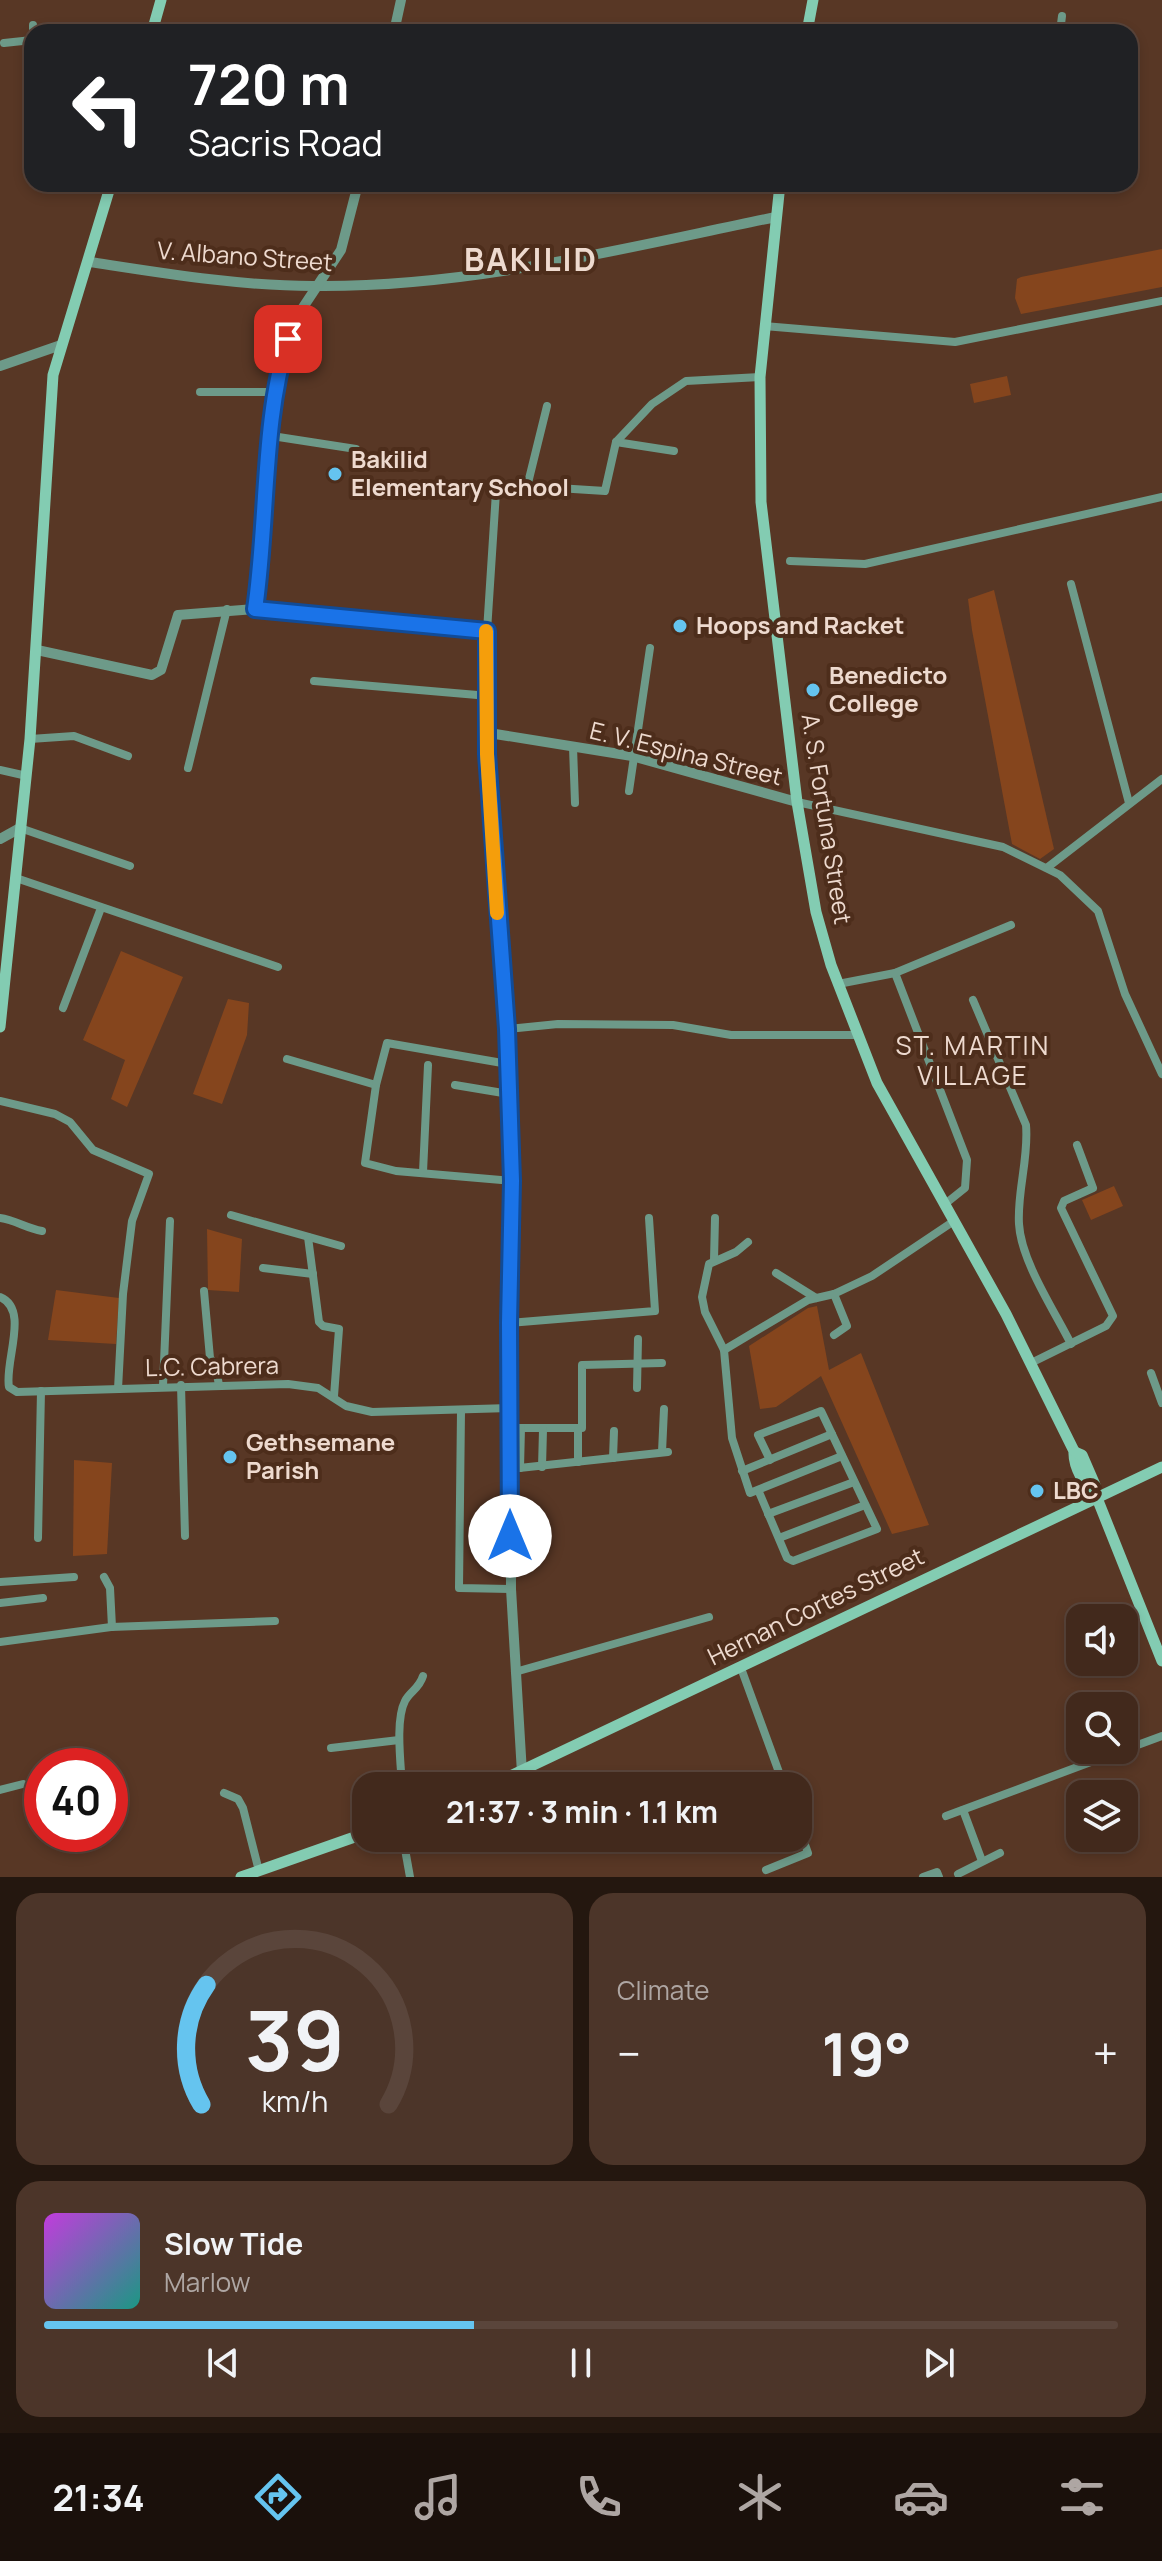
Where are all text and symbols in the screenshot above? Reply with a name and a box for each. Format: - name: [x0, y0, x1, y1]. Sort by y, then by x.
- text: 720 m: [188, 45, 350, 122]
- icon: left: [56, 56, 160, 160]
- text: Sacris Road: [188, 118, 383, 167]
- street label: V. Albano Street: [156, 233, 334, 278]
- district label: BAKILID: [464, 237, 598, 281]
- pin: [254, 305, 322, 373]
- icon: arrive: [266, 317, 310, 361]
- place label: Bakilid Elementary School: [351, 442, 569, 503]
- marker: Bakilid Elementary School: [326, 465, 344, 483]
- place label: Hoops and Racket: [696, 608, 905, 641]
- marker: Hoops and Racket: [671, 617, 689, 635]
- place label: Benedicto College: [829, 658, 947, 719]
- marker: Benedicto College: [804, 681, 822, 699]
- street label: A. S. Fortuna Street: [795, 711, 860, 926]
- street label: E. V. Espina Street: [587, 713, 786, 792]
- district label: ST. MARTIN VILLAGE: [896, 1027, 1050, 1093]
- street label: L.C. Cabrera: [145, 1348, 279, 1383]
- place label: Gethsemane Parish: [246, 1425, 395, 1486]
- marker: Gethsemane Parish: [221, 1448, 239, 1466]
- place label: LBC: [1053, 1473, 1099, 1506]
- marker: LBC: [1028, 1482, 1046, 1500]
- position arrow: [468, 1494, 552, 1578]
- street label: Hernan Cortes Street: [702, 1539, 929, 1672]
- map controls: [1066, 1604, 1138, 1852]
- button: sound: [1066, 1604, 1138, 1676]
- button: search: [1066, 1692, 1138, 1764]
- speed limit sign: 40: [24, 1748, 128, 1852]
- button: layers: [1066, 1780, 1138, 1852]
- text: 21:37 · 3 min · 1.1 km: [446, 1791, 718, 1832]
- text: Climate: [617, 1972, 709, 2008]
- text: 39: [244, 1982, 345, 2096]
- text: 19°: [821, 2012, 912, 2094]
- text: −: [617, 2023, 641, 2083]
- text: +: [1093, 2023, 1118, 2083]
- text: km/h: [261, 2082, 328, 2121]
- text: Slow Tide: [164, 2223, 303, 2264]
- text: Marlow: [164, 2264, 251, 2300]
- icon: previous: [201, 2341, 245, 2385]
- icon: pause: [559, 2341, 603, 2385]
- icon: next: [917, 2341, 961, 2385]
- icon: directions: [250, 2469, 306, 2525]
- icon: music: [410, 2469, 466, 2525]
- icon: phone: [571, 2469, 627, 2525]
- icon: climate: [732, 2469, 788, 2525]
- icon: car: [893, 2469, 949, 2525]
- icon: filters: [1054, 2469, 1110, 2525]
- text: 21:34: [52, 2473, 145, 2522]

